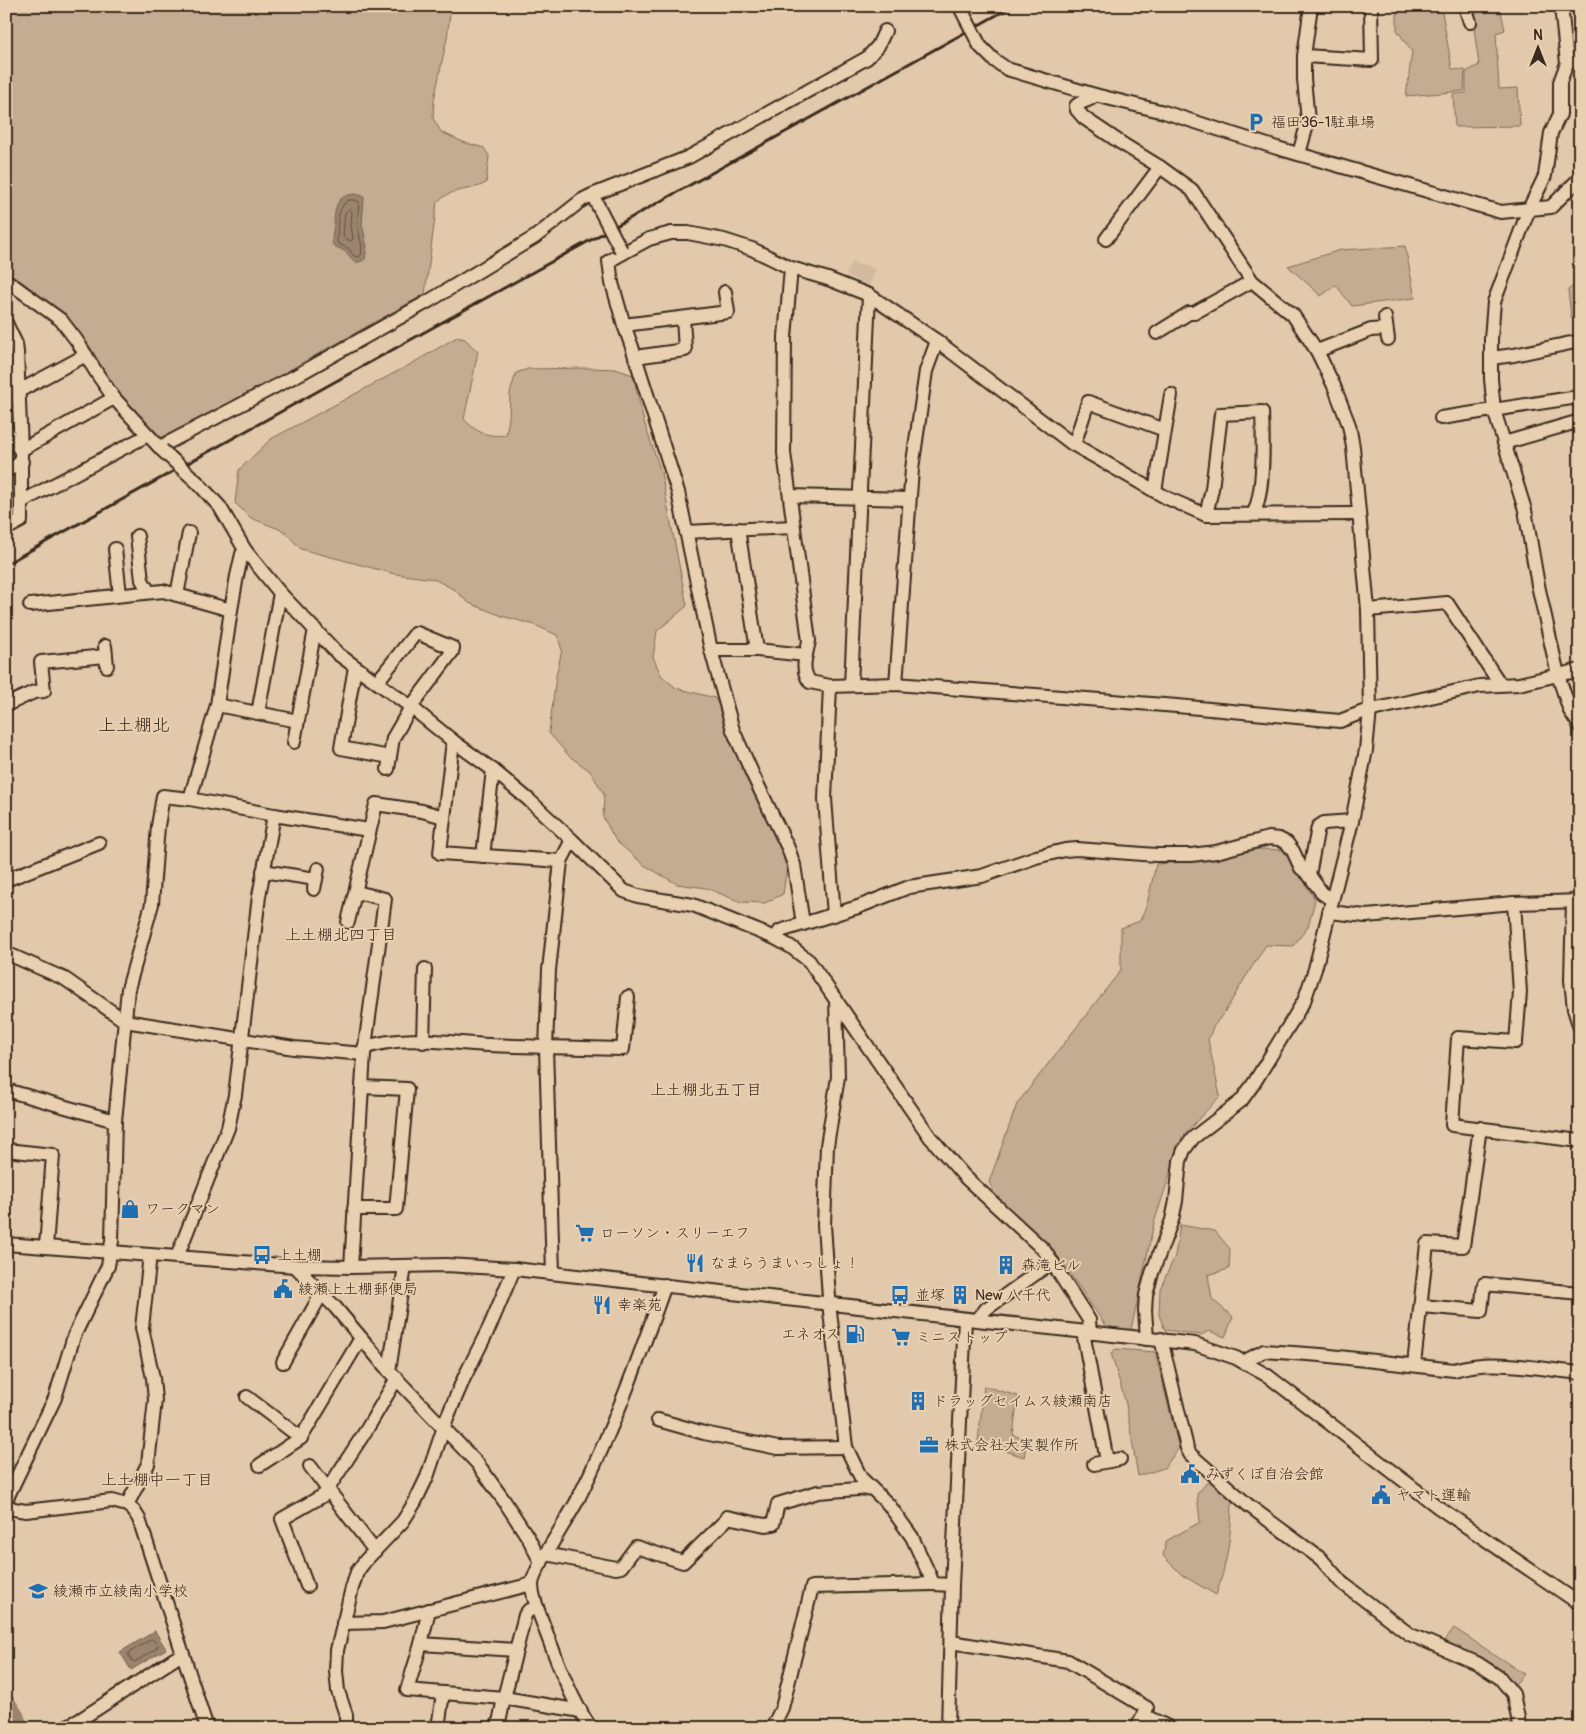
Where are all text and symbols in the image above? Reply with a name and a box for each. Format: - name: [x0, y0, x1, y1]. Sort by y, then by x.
- north arrow: [1514, 22, 1564, 72]
- text: N: [1533, 27, 1543, 44]
- parking icon: 福田36-1駐車場: [1245, 111, 1267, 133]
- place label: 福田36-1駐車場: [1271, 113, 1375, 132]
- district label: 上土棚北: [98, 714, 170, 737]
- district label: 上土棚北四丁目: [285, 925, 397, 945]
- district label: 上土棚北五丁目: [650, 1080, 762, 1100]
- shop icon: ワークマン: [119, 1198, 141, 1220]
- place label: ワークマン: [145, 1200, 220, 1219]
- supermarket icon: ローソン・スリーエフ: [574, 1222, 596, 1244]
- place label: ローソン・スリーエフ: [600, 1224, 750, 1243]
- bus stop icon: 上土棚: [251, 1244, 273, 1266]
- place label: 上土棚: [277, 1246, 322, 1265]
- restaurant icon: なまらうまいっしょ！: [684, 1252, 706, 1274]
- place label: なまらうまいっしょ！: [710, 1254, 860, 1273]
- building icon: 森滝ビル: [995, 1254, 1017, 1276]
- place label: 森滝ビル: [1021, 1256, 1081, 1275]
- public building icon: 綾瀬上土棚郵便局: [272, 1278, 294, 1300]
- place label: 綾瀬上土棚郵便局: [298, 1280, 418, 1299]
- bus stop icon: 並塚: [889, 1284, 911, 1306]
- building icon: New 八千代: [949, 1284, 971, 1306]
- place label: 並塚: [915, 1286, 945, 1305]
- place label: New 八千代: [975, 1286, 1051, 1305]
- restaurant icon: 幸楽苑: [591, 1294, 613, 1316]
- place label: 幸楽苑: [617, 1296, 662, 1315]
- fuel station icon: エネオス: [844, 1323, 866, 1345]
- place label: エネオス: [781, 1325, 840, 1344]
- supermarket icon: ミニストップ: [890, 1326, 912, 1348]
- place label: ミニストップ: [916, 1328, 1008, 1347]
- building icon: ドラッグセイムス綾瀬南店: [907, 1390, 929, 1412]
- place label: ドラッグセイムス綾瀬南店: [933, 1392, 1112, 1411]
- office icon: 株式会社大実製作所: [918, 1434, 940, 1456]
- place label: 株式会社大実製作所: [944, 1436, 1079, 1455]
- public building icon: みずくぼ自治会館: [1179, 1463, 1201, 1485]
- place label: みずくぼ自治会館: [1205, 1465, 1324, 1484]
- district label: 上土棚中一丁目: [101, 1470, 213, 1490]
- public building icon: ヤマト運輸: [1370, 1484, 1392, 1506]
- place label: ヤマト運輸: [1396, 1486, 1471, 1505]
- school or university icon: 綾瀬市立綾南小学校: [27, 1580, 49, 1602]
- place label: 綾瀬市立綾南小学校: [53, 1582, 188, 1601]

